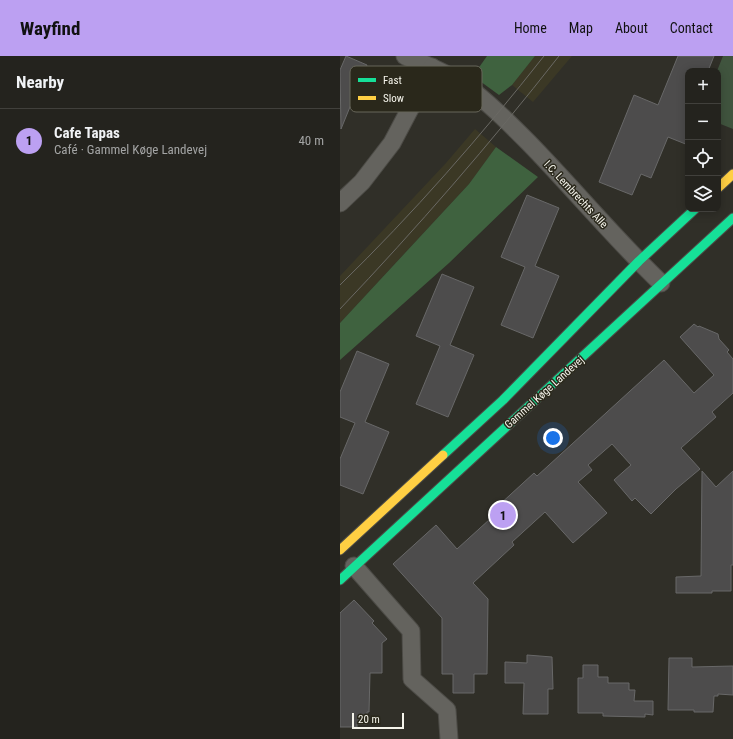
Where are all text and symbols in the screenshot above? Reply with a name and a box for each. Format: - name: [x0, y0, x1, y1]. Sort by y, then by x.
- text: Wayfind: [20, 17, 80, 40]
- text: Home: [514, 20, 547, 36]
- text: Map: [569, 20, 593, 36]
- text: About: [615, 20, 648, 36]
- text: Contact: [670, 20, 713, 36]
- legend: [350, 66, 482, 112]
- map controls: [685, 68, 721, 212]
- button: +: [685, 68, 721, 104]
- text: Nearby: [16, 72, 64, 92]
- text: Fast: [383, 74, 402, 87]
- text: Slow: [383, 92, 404, 105]
- button: −: [685, 104, 721, 140]
- text: Cafe Tapas: [54, 124, 120, 142]
- text: 1: [26, 133, 32, 148]
- text: 40 m: [298, 133, 324, 148]
- button: locate: [685, 140, 721, 176]
- text: Café · Gammel Køge Landevej: [54, 142, 207, 157]
- street label: I.C. Lembrechts Alle: [541, 158, 610, 231]
- button: layers: [685, 176, 721, 212]
- street label: Gammel Køge Landevej: [502, 353, 586, 431]
- your location: [543, 428, 563, 448]
- pin: 1: [490, 500, 516, 530]
- scale bar: [352, 711, 404, 730]
- text: 20 m: [358, 713, 380, 726]

